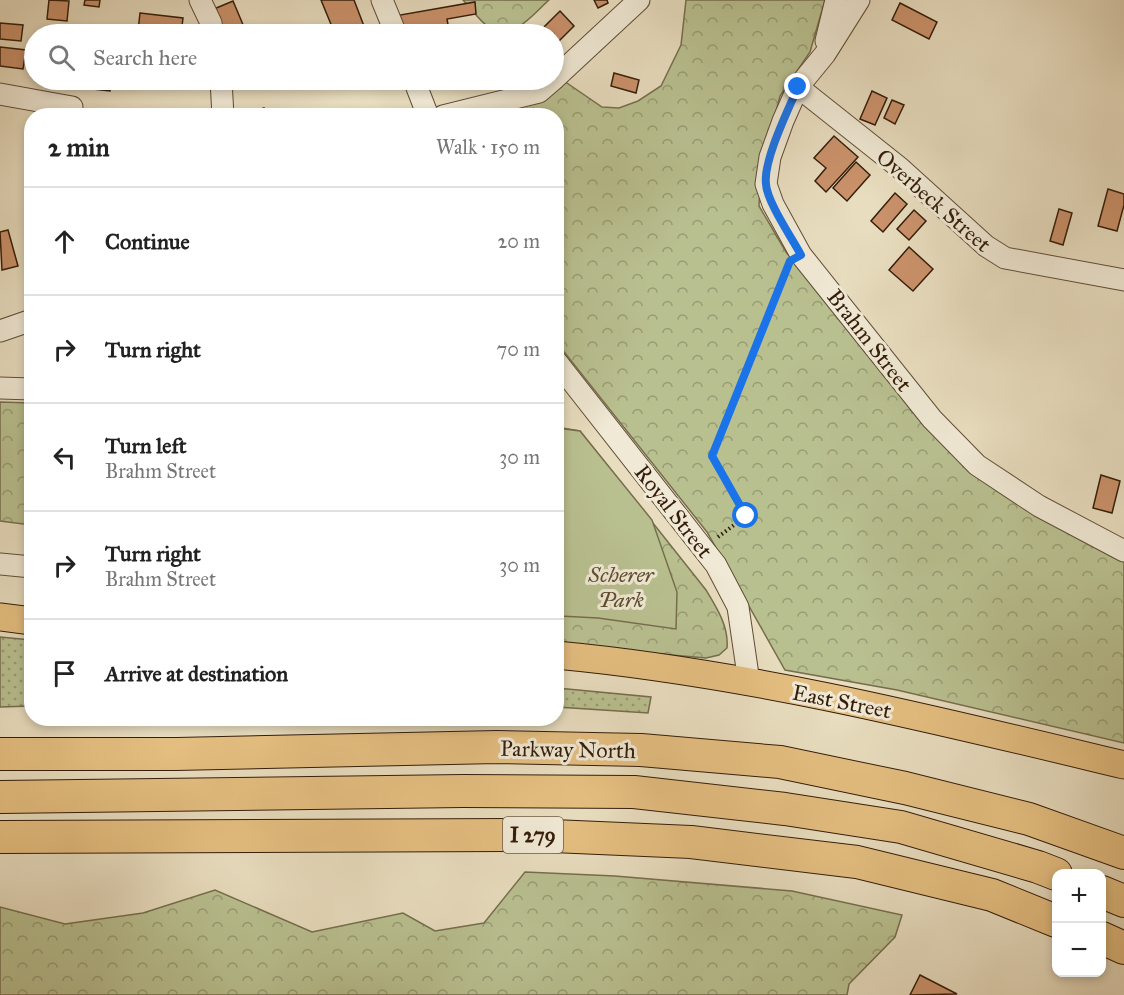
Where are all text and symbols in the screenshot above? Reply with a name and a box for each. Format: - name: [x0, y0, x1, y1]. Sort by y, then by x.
- search box: [24, 24, 564, 90]
- icon: search: [45, 41, 78, 74]
- text: Search here: [93, 44, 197, 71]
- route end: [784, 73, 810, 99]
- text: 2 min: [48, 131, 109, 163]
- text: Walk · 150 m: [436, 135, 540, 159]
- street label: Overbeck Street: [871, 143, 997, 258]
- icon: ahead: [48, 225, 81, 258]
- text: Continue: [105, 228, 190, 255]
- text: 20 m: [497, 229, 540, 253]
- street label: Brahm Street: [821, 284, 918, 397]
- icon: right: [48, 333, 81, 366]
- text: Turn right: [105, 336, 201, 363]
- text: 70 m: [497, 337, 540, 361]
- text: Turn left: [105, 432, 187, 459]
- icon: left: [48, 441, 81, 474]
- text: 30 m: [499, 445, 540, 469]
- text: Brahm Street: [105, 459, 216, 483]
- street label: Royal Street: [629, 459, 719, 564]
- route start: [732, 502, 758, 528]
- text: Turn right: [105, 540, 201, 567]
- icon: right: [48, 549, 81, 582]
- text: 30 m: [499, 553, 540, 577]
- park label: Scherer Park: [587, 561, 656, 613]
- text: Brahm Street: [105, 567, 216, 591]
- icon: arrive: [48, 657, 81, 690]
- text: Arrive at destination: [105, 660, 288, 687]
- street label: East Street: [790, 679, 894, 724]
- street label: Parkway North: [500, 735, 636, 764]
- road number: I 279: [503, 817, 563, 853]
- map controls: [1052, 869, 1106, 977]
- button: +: [1052, 869, 1106, 923]
- button: −: [1052, 923, 1106, 977]

